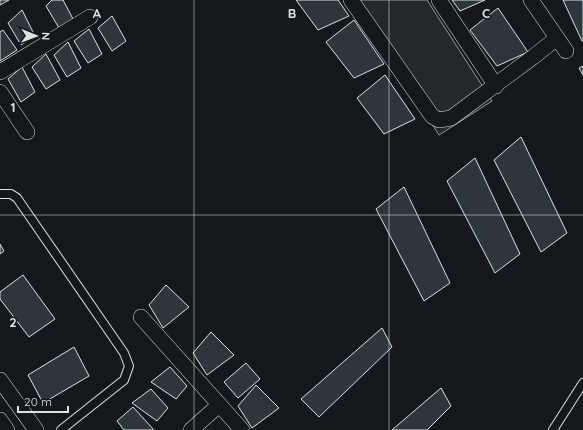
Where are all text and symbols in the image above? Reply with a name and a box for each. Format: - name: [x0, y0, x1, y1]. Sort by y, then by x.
- text: A: [93, 5, 102, 21]
- text: B: [288, 5, 296, 21]
- text: C: [482, 5, 490, 21]
- north arrow: [16, 16, 56, 56]
- text: N: [39, 32, 53, 40]
- text: 1: [10, 99, 16, 115]
- text: 2: [9, 314, 17, 330]
- scale bar: [18, 388, 68, 414]
- text: 20 m: [24, 394, 52, 409]

